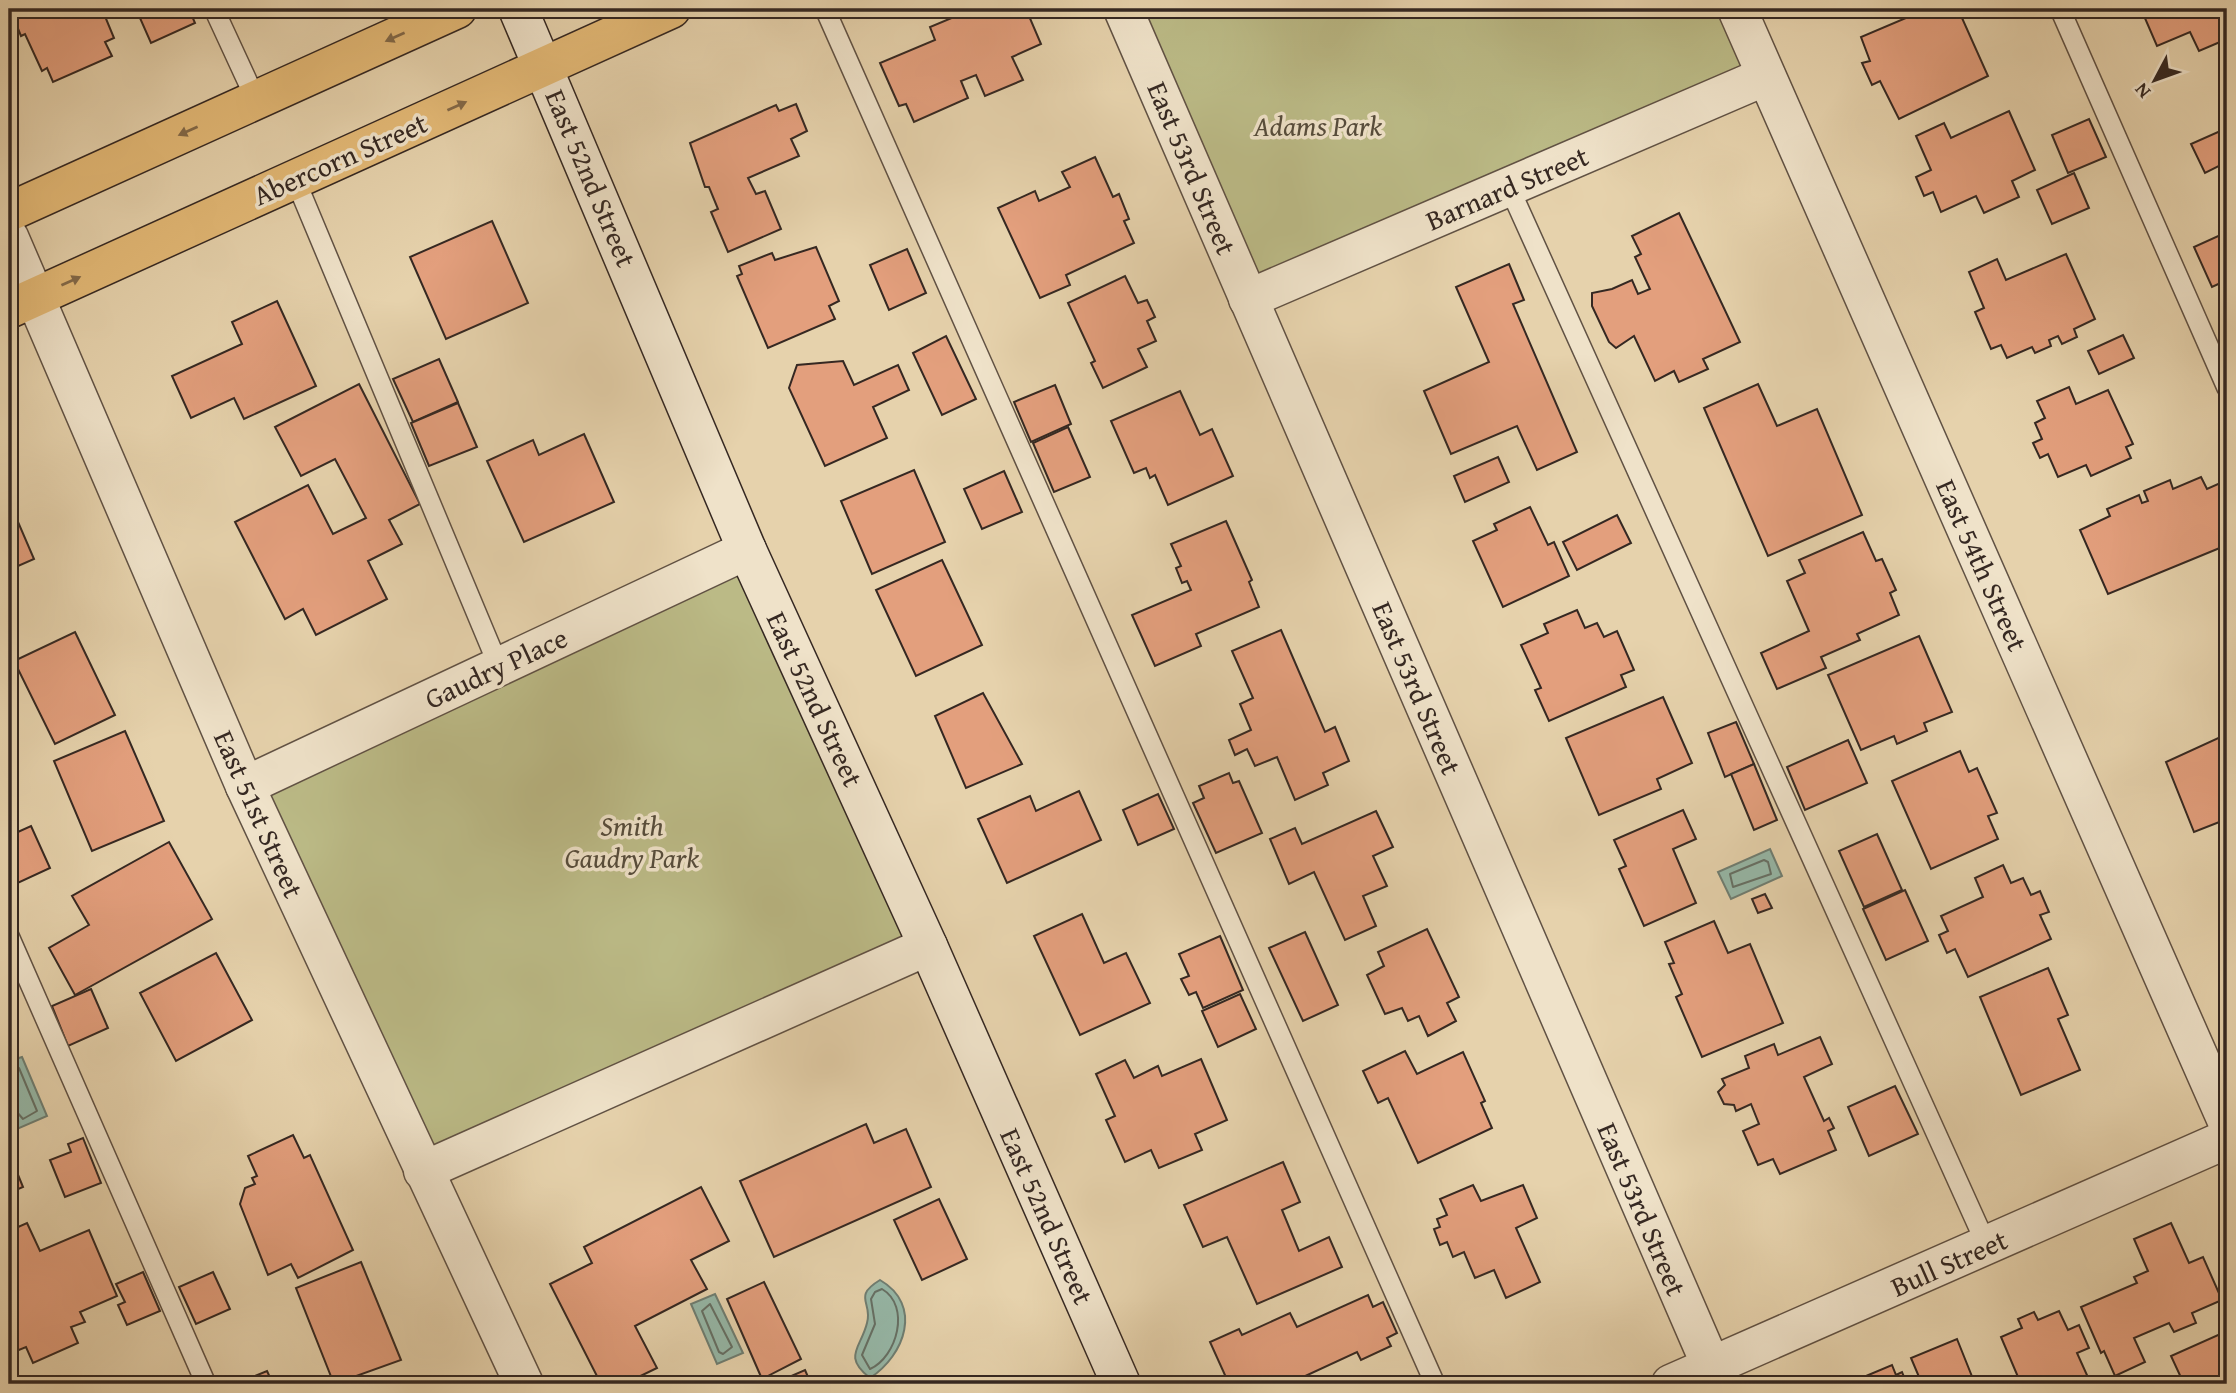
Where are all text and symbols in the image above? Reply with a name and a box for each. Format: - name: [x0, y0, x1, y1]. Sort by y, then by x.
- one-way arrow: [385, 32, 406, 43]
- north arrow: [2120, 46, 2190, 116]
- street label: East 53rd Street: [1137, 75, 1247, 261]
- text: N: [2127, 77, 2157, 105]
- street label: East 52nd Street: [536, 83, 647, 273]
- one-way arrow: [447, 100, 467, 112]
- street label: Abercorn Street: [246, 102, 434, 215]
- park label: Adams Park: [1253, 105, 1382, 146]
- one-way arrow: [178, 125, 198, 137]
- street label: Barnard Street: [1419, 135, 1594, 240]
- one-way arrow: [61, 275, 81, 286]
- street label: East 54th Street: [1926, 472, 2039, 657]
- street label: East 53rd Street: [1362, 595, 1472, 781]
- street label: East 52nd Street: [757, 604, 874, 793]
- street label: Gaudry Place: [418, 617, 574, 718]
- street label: East 51st Street: [204, 723, 315, 904]
- park label: Smith Gaudry Park: [565, 805, 699, 878]
- street label: East 53rd Street: [1587, 1116, 1697, 1302]
- street label: East 52nd Street: [990, 1121, 1105, 1311]
- street label: Bull Street: [1884, 1219, 2014, 1306]

